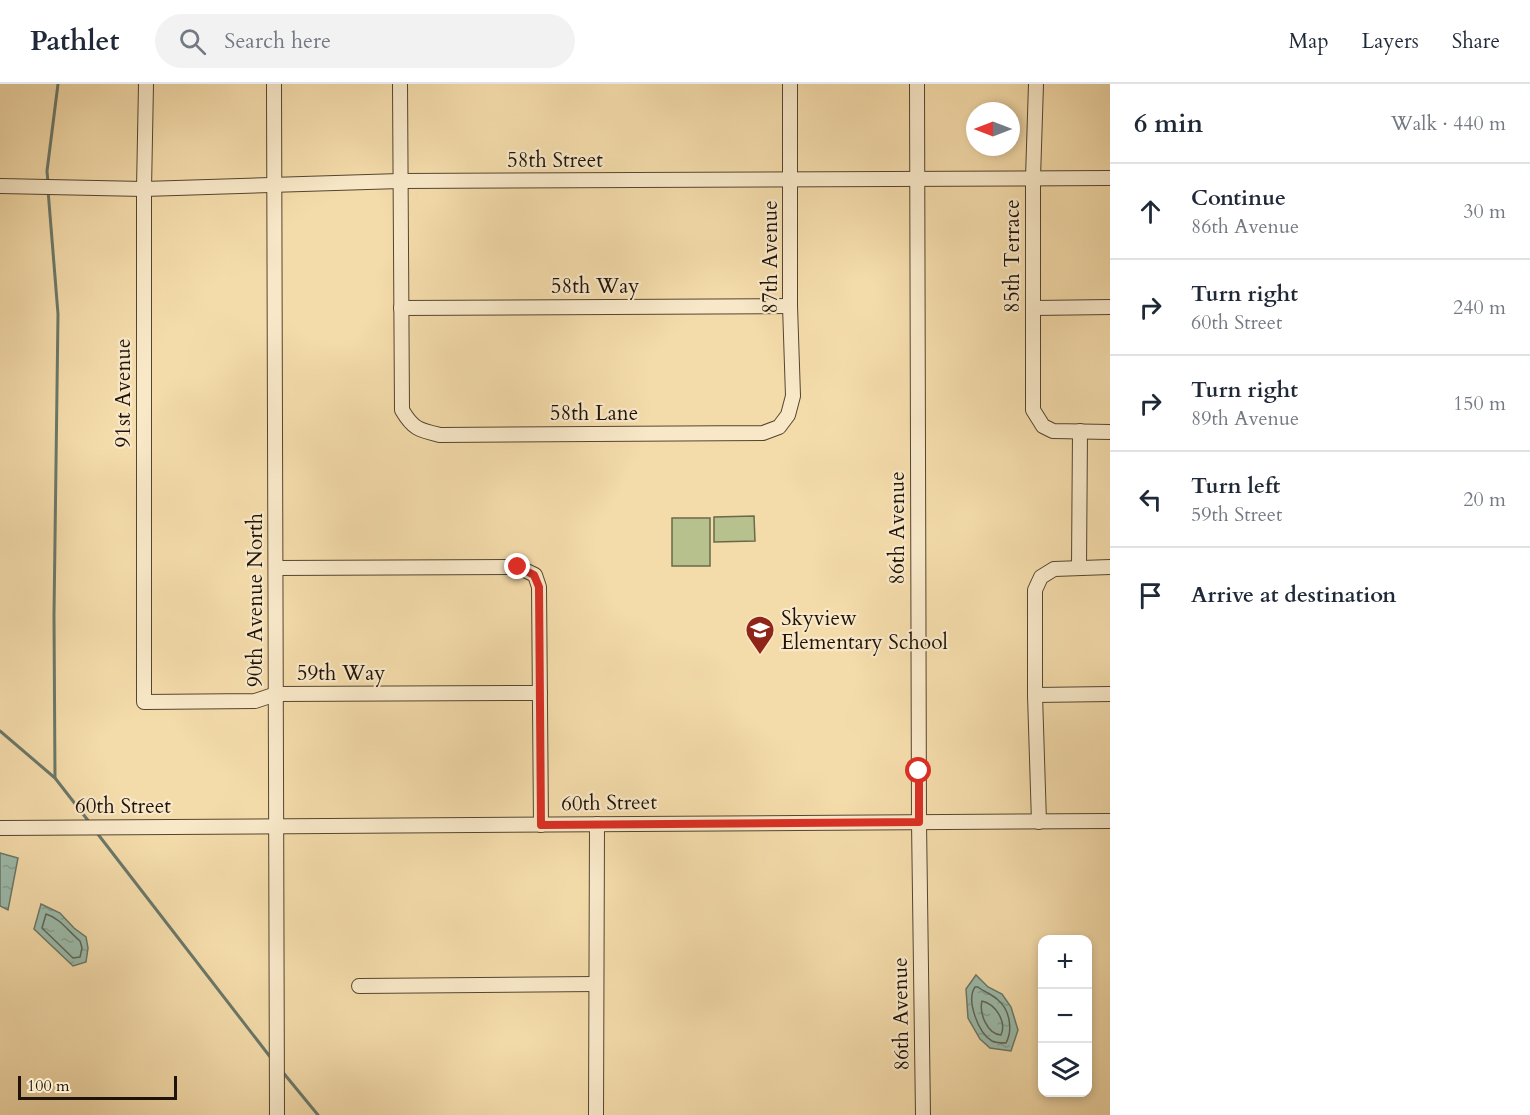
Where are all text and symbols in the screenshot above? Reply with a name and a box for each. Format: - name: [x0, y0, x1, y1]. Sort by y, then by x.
- search box: [155, 14, 575, 68]
- text: Pathlet: [30, 22, 119, 60]
- icon: search: [176, 25, 209, 58]
- text: Search here: [224, 26, 331, 56]
- text: Map: [1289, 27, 1329, 56]
- text: Layers: [1362, 27, 1419, 56]
- text: Share: [1452, 27, 1500, 56]
- north arrow: [966, 102, 1020, 156]
- text: 6 min: [1134, 106, 1203, 141]
- text: Walk · 440 m: [1391, 110, 1506, 137]
- street label: 58th Street: [507, 146, 603, 175]
- text: Continue: [1191, 183, 1286, 213]
- icon: ahead: [1134, 195, 1167, 228]
- text: 30 m: [1463, 198, 1506, 225]
- street label: 85th Terrace: [998, 199, 1027, 313]
- street label: 87th Avenue: [756, 200, 785, 314]
- text: 86th Avenue: [1191, 213, 1299, 240]
- street label: 58th Way: [551, 272, 639, 301]
- text: Turn right: [1191, 279, 1298, 309]
- icon: right: [1134, 291, 1167, 324]
- text: 240 m: [1453, 294, 1506, 321]
- text: 60th Street: [1191, 309, 1282, 336]
- street label: 91st Avenue: [109, 339, 138, 447]
- text: Turn right: [1191, 375, 1298, 405]
- icon: right: [1134, 387, 1167, 420]
- text: 150 m: [1453, 390, 1506, 417]
- street label: 58th Lane: [550, 399, 638, 428]
- text: 89th Avenue: [1191, 405, 1299, 432]
- street label: 86th Avenue: [883, 471, 912, 585]
- text: Turn left: [1191, 471, 1280, 501]
- icon: left: [1134, 483, 1167, 516]
- text: 20 m: [1463, 486, 1506, 513]
- text: 59th Street: [1191, 501, 1282, 528]
- street label: 90th Avenue North: [241, 512, 270, 687]
- route end: [504, 553, 530, 579]
- icon: arrive: [1134, 579, 1167, 612]
- text: Arrive at destination: [1191, 580, 1396, 610]
- place label: Skyview Elementary School: [781, 604, 948, 657]
- school or university icon: Skyview Elementary School: [744, 614, 776, 656]
- street label: 59th Way: [297, 659, 385, 688]
- route start: [905, 757, 931, 783]
- street label: 60th Street: [561, 788, 658, 818]
- street label: 60th Street: [75, 792, 171, 821]
- map controls: [1038, 935, 1092, 1097]
- button: +: [1038, 935, 1092, 989]
- street label: 86th Avenue: [886, 957, 916, 1071]
- button: −: [1038, 989, 1092, 1043]
- button: layers: [1038, 1043, 1092, 1097]
- scale bar: [18, 1073, 177, 1100]
- text: 100 m: [27, 1075, 69, 1097]

